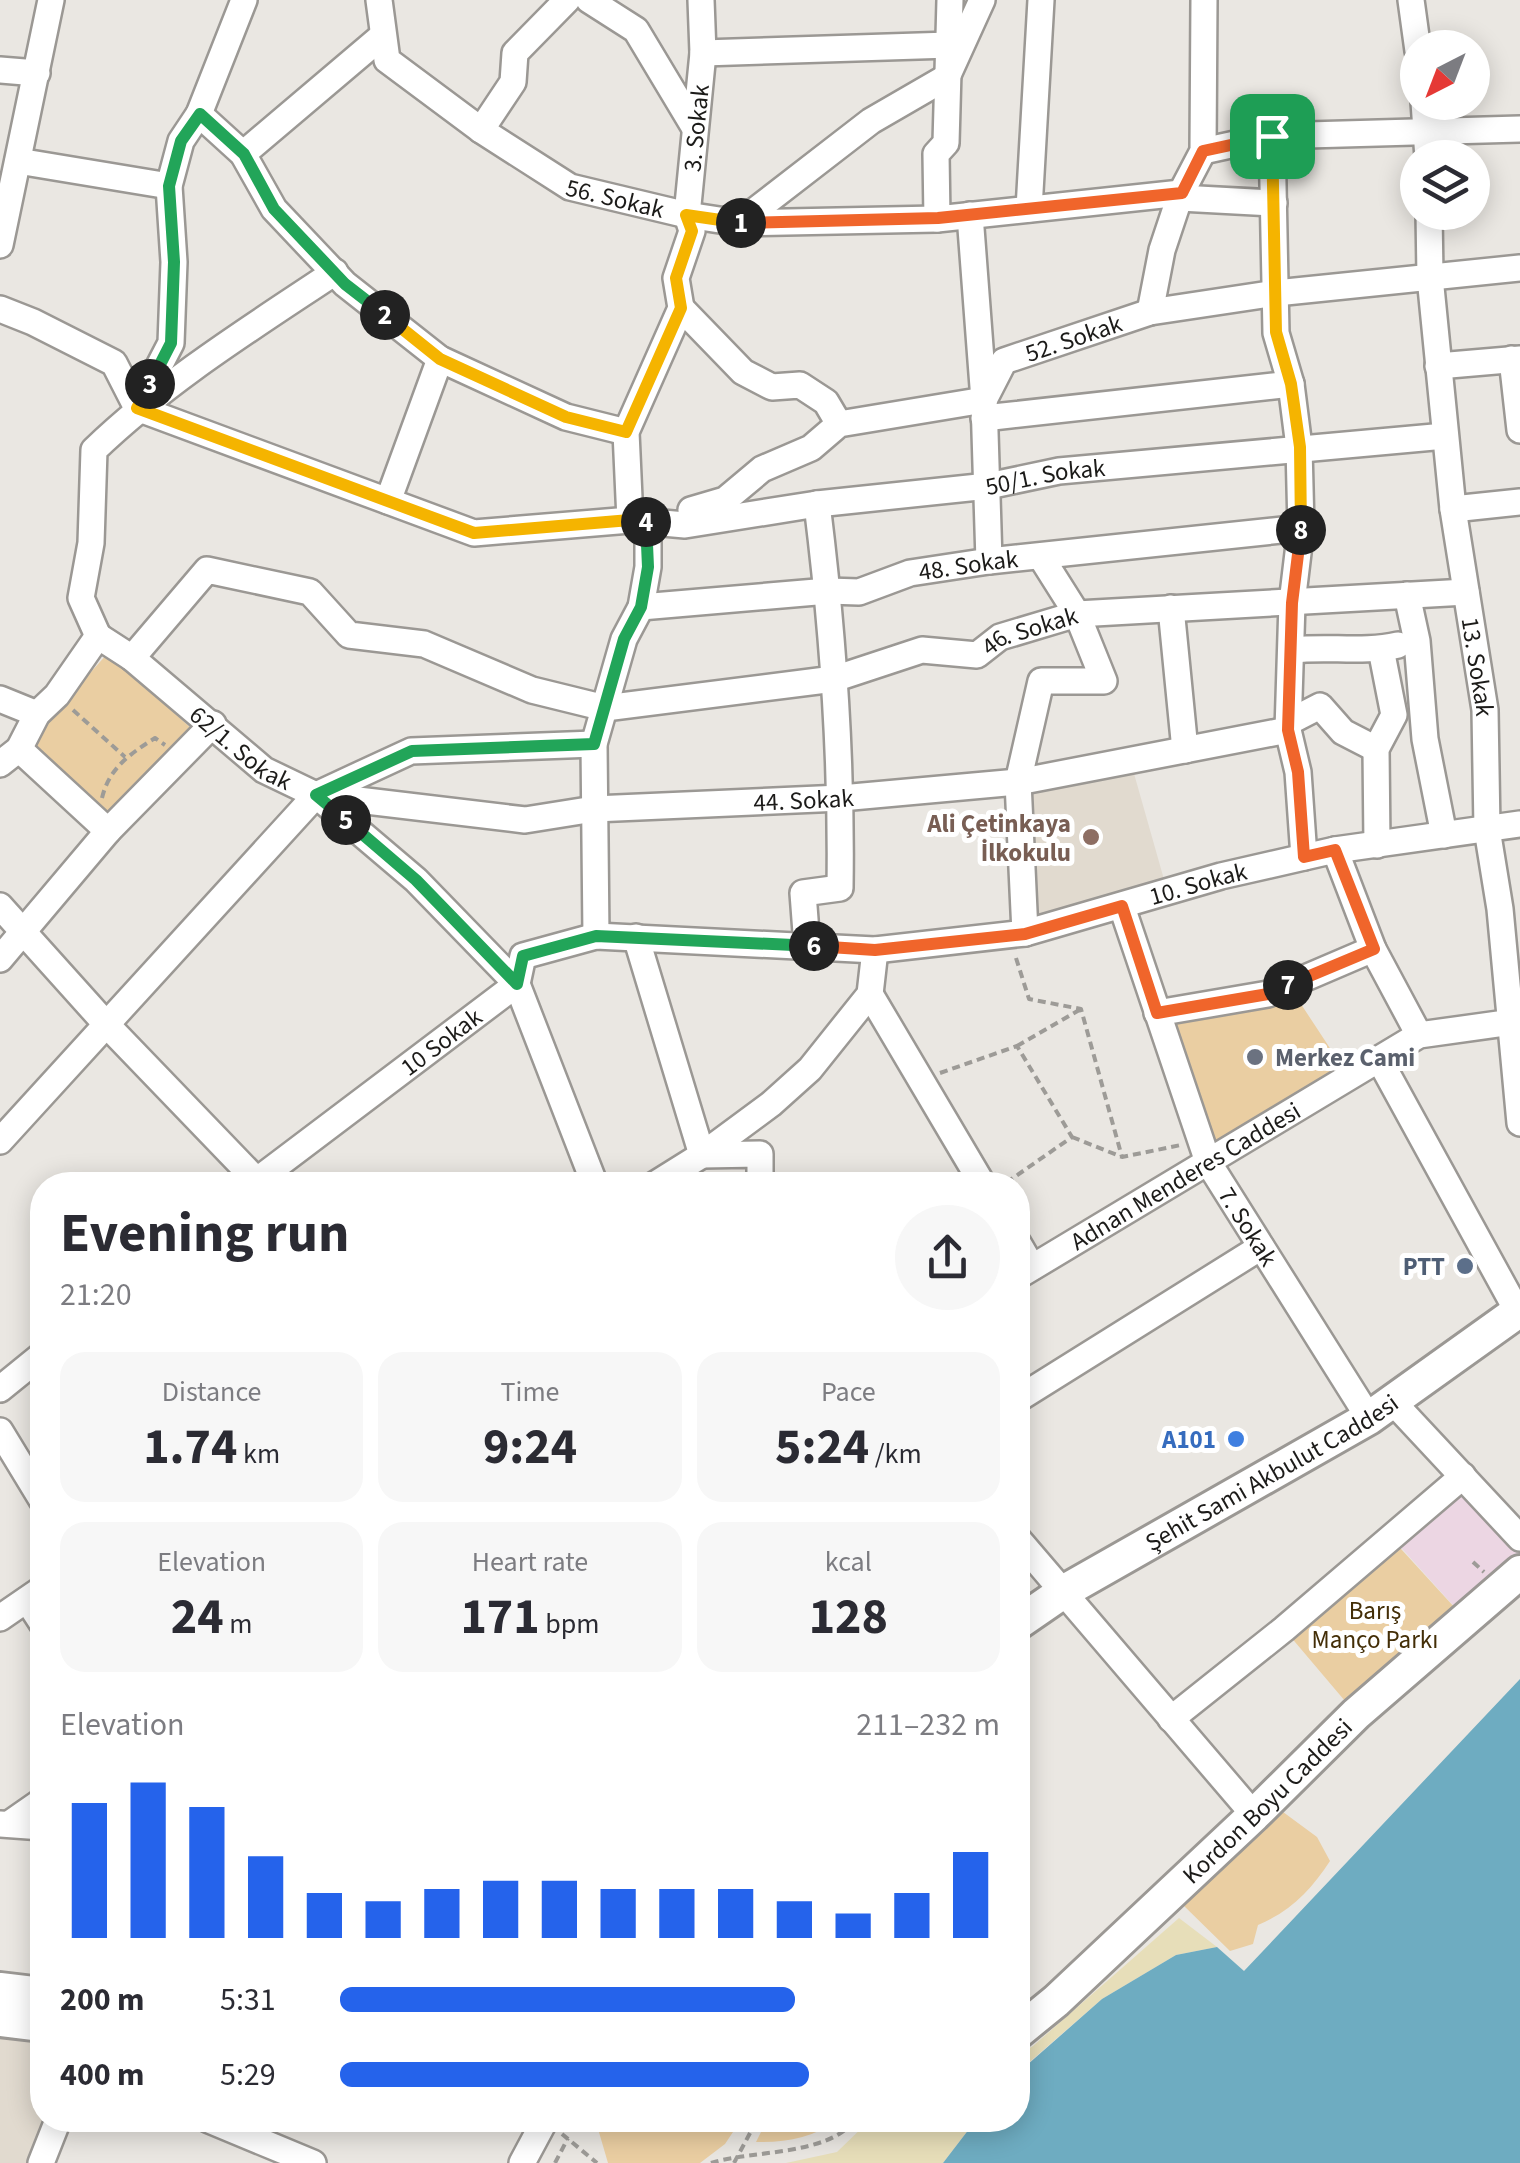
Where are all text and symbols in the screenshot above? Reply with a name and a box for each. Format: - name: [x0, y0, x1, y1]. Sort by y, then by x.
- north arrow: [1400, 30, 1490, 120]
- map controls: [1400, 30, 1490, 230]
- street label: 3. Sokak: [674, 82, 719, 174]
- pin: [1230, 94, 1315, 179]
- icon: arrive: [1245, 109, 1300, 164]
- button: layers: [1400, 140, 1490, 230]
- street label: 56. Sokak: [562, 170, 669, 228]
- pin: 1: [716, 198, 766, 248]
- text: 1: [734, 203, 748, 243]
- pin: 2: [360, 290, 410, 340]
- text: 2: [378, 295, 392, 335]
- street label: 52. Sokak: [1021, 305, 1128, 372]
- pin: 3: [125, 359, 175, 409]
- text: 3: [143, 364, 157, 404]
- street label: 50/1. Sokak: [982, 450, 1107, 505]
- pin: 4: [621, 497, 671, 547]
- text: 4: [639, 502, 653, 542]
- pin: 8: [1276, 505, 1326, 555]
- text: 8: [1294, 510, 1308, 550]
- street label: 48. Sokak: [916, 541, 1021, 590]
- street label: 46. Sokak: [974, 598, 1083, 664]
- street label: 13. Sokak: [1451, 615, 1502, 717]
- street label: 62/1. Sokak: [181, 697, 298, 800]
- street label: 44. Sokak: [753, 780, 856, 821]
- pin: 5: [321, 795, 371, 845]
- text: 5: [339, 800, 353, 840]
- place label: Ali Çetinkaya İlkokulu: [926, 806, 1071, 871]
- marker: Ali Çetinkaya İlkokulu: [1080, 826, 1102, 848]
- street label: 10. Sokak: [1145, 854, 1251, 915]
- pin: 6: [789, 921, 839, 971]
- text: 6: [807, 926, 821, 966]
- pin: 7: [1263, 960, 1313, 1010]
- text: 7: [1281, 965, 1295, 1005]
- street label: 10 Sokak: [393, 999, 490, 1085]
- place label: Merkez Cami: [1275, 1040, 1415, 1076]
- marker: Merkez Cami: [1244, 1046, 1266, 1068]
- street label: Adnan Menderes Caddesi: [1064, 1093, 1308, 1260]
- street label: 7. Sokak: [1209, 1180, 1286, 1274]
- text: Evening run: [60, 1195, 349, 1273]
- button: share: [895, 1205, 1000, 1310]
- place label: PTT: [1403, 1249, 1445, 1285]
- marker: PTT: [1454, 1255, 1476, 1277]
- text: 21:20: [60, 1272, 132, 1318]
- text: Distance: [162, 1372, 261, 1412]
- text: Time: [500, 1372, 559, 1412]
- text: Pace: [821, 1372, 876, 1412]
- street label: Şehit Sami Akbulut Caddesi: [1139, 1386, 1406, 1561]
- text: 1.74: [143, 1412, 237, 1483]
- text: 9:24: [483, 1412, 577, 1483]
- text: 5:24: [775, 1412, 869, 1483]
- place label: A101: [1161, 1422, 1216, 1458]
- marker: A101: [1225, 1428, 1247, 1450]
- text: km: [237, 1434, 280, 1474]
- text: /km: [869, 1434, 922, 1474]
- text: Elevation: [157, 1542, 266, 1582]
- text: Heart rate: [472, 1542, 588, 1582]
- text: kcal: [825, 1542, 872, 1582]
- text: 24: [171, 1582, 224, 1653]
- text: 171: [460, 1582, 540, 1653]
- text: 128: [809, 1582, 888, 1653]
- park label: Barış Manço Parkı: [1312, 1593, 1438, 1658]
- text: m: [224, 1604, 252, 1644]
- text: bpm: [540, 1604, 600, 1644]
- text: Elevation: [60, 1702, 185, 1748]
- text: 211–232 m: [856, 1702, 1000, 1748]
- street label: Kordon Boyu Caddesi: [1175, 1710, 1361, 1893]
- text: 200 m: [60, 1977, 145, 2023]
- text: 5:31: [220, 1977, 276, 2023]
- text: 400 m: [60, 2052, 145, 2098]
- text: 5:29: [220, 2052, 276, 2098]

